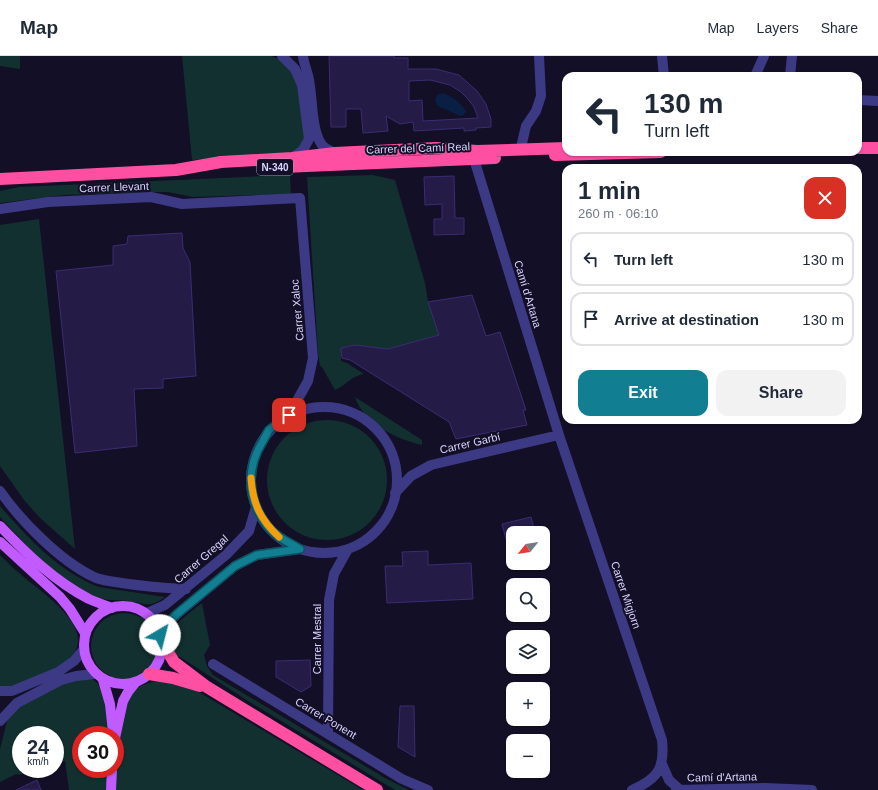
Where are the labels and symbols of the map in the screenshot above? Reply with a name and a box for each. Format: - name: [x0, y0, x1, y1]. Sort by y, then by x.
- street label: Carrer del Camí Real: [366, 140, 470, 156]
- road number: N-340: [257, 159, 293, 175]
- street label: Carrer Llevant: [79, 180, 149, 194]
- street label: Camí d'Artana: [512, 259, 544, 330]
- street label: Carrer Xaloc: [288, 278, 306, 341]
- pin: [272, 398, 306, 432]
- street label: Carrer Garbí: [439, 430, 501, 456]
- north arrow: [506, 526, 550, 570]
- street label: Carrer Gregal: [172, 532, 230, 586]
- street label: Carrer Migjorn: [609, 560, 643, 630]
- street label: Carrer Mestral: [311, 604, 323, 674]
- position arrow: [139, 614, 181, 656]
- street label: Carrer Ponent: [293, 695, 359, 741]
- speed limit sign: 30: [72, 726, 124, 778]
- street label: Camí d'Artana: [687, 770, 758, 784]

